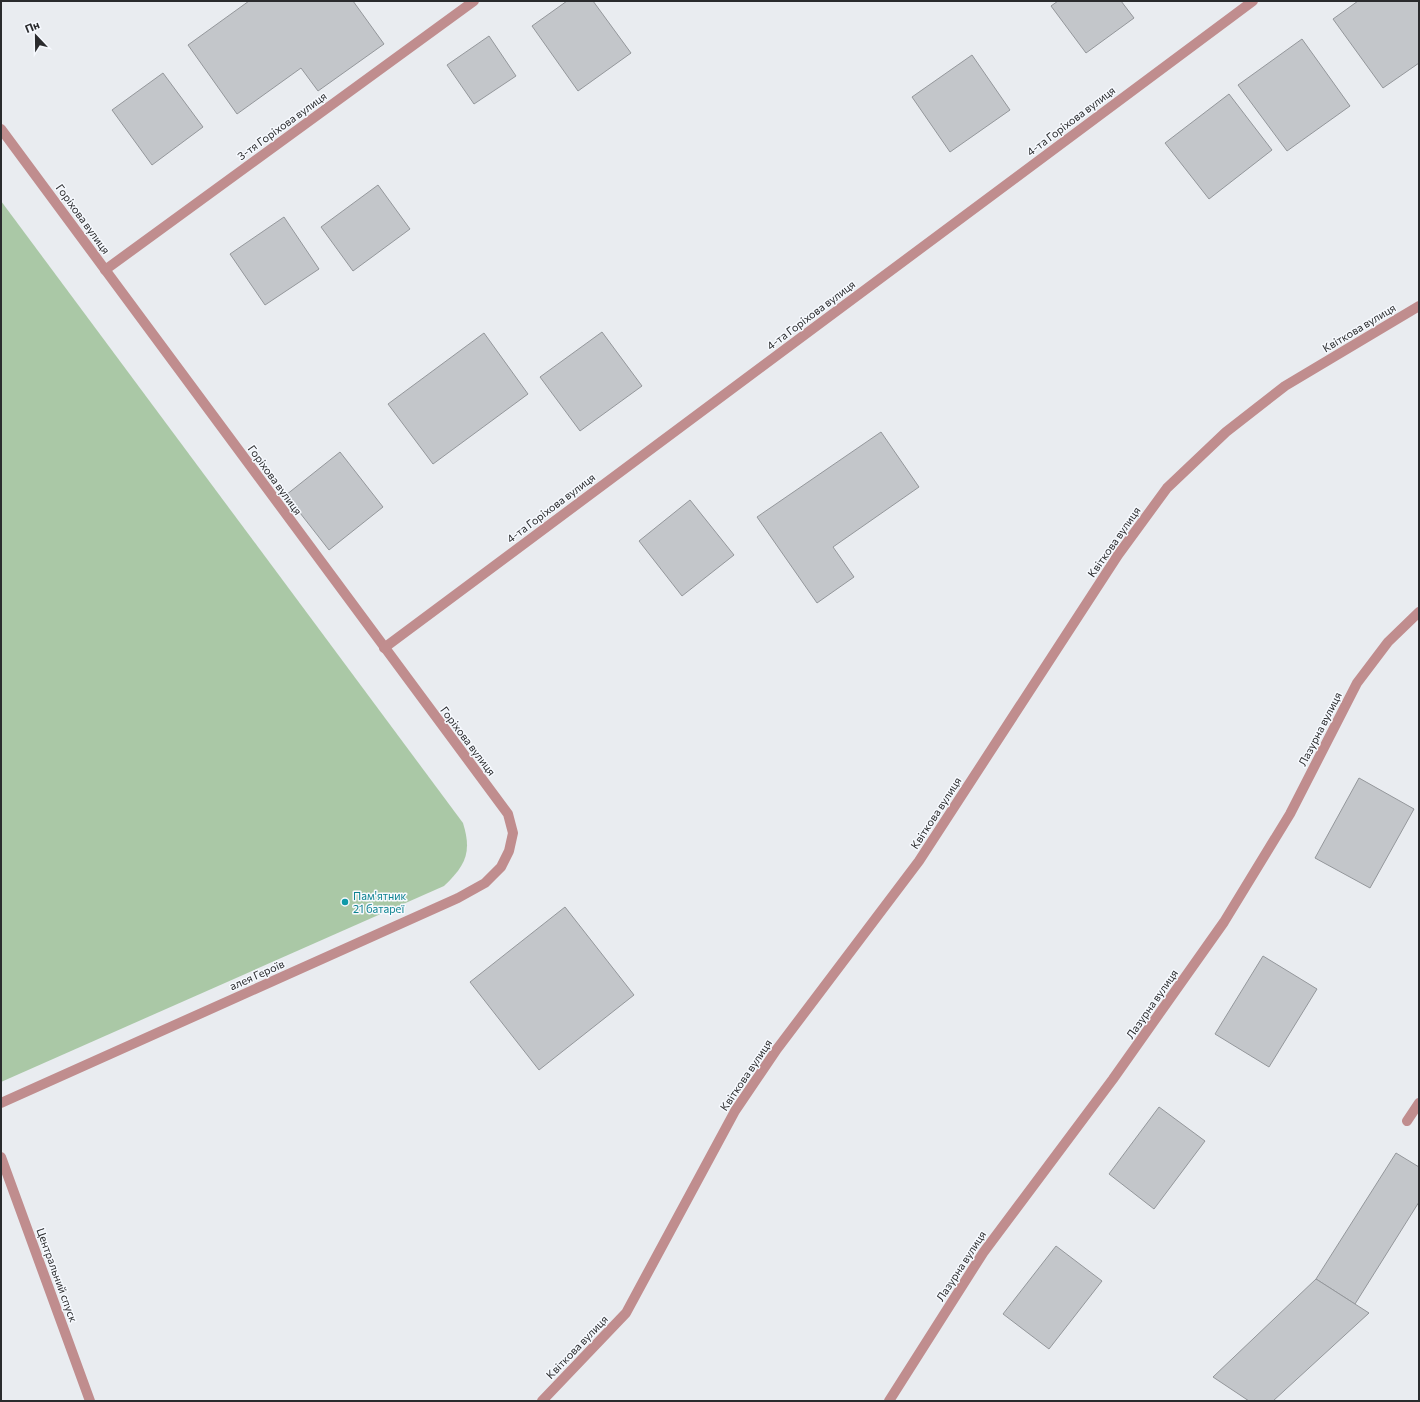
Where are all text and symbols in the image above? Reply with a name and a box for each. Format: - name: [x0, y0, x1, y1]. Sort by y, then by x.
- north arrow: [16, 16, 56, 56]
- text: Пн: [23, 18, 41, 35]
- street label: 4-та Горіхова вулиця: [1024, 83, 1117, 158]
- street label: 3-тя Горіхова вулиця: [235, 89, 329, 162]
- street label: Горіхова вулиця: [54, 181, 113, 256]
- street label: 4-та Горіхова вулиця: [764, 277, 857, 352]
- street label: Квіткова вулиця: [1320, 301, 1398, 355]
- street label: Горіхова вулиця: [246, 442, 305, 517]
- street label: 4-та Горіхова вулиця: [504, 470, 597, 545]
- street label: Квіткова вулиця: [1084, 504, 1143, 579]
- street label: Лазурна вулиця: [1295, 690, 1344, 768]
- street label: Горіхова вулиця: [438, 704, 499, 778]
- street label: Квіткова вулиця: [908, 774, 964, 851]
- place label: Пам'ятник 21 батареї: [353, 889, 406, 915]
- marker: Пам'ятник 21 батареї: [340, 897, 350, 907]
- street label: алея Героїв: [227, 957, 286, 992]
- street label: Лазурна вулиця: [1123, 967, 1180, 1041]
- street label: Квіткова вулиця: [717, 1037, 774, 1113]
- street label: Центральний спуск: [34, 1226, 81, 1324]
- street label: Лазурна вулиця: [933, 1228, 988, 1303]
- street label: Квіткова вулиця: [543, 1312, 610, 1381]

